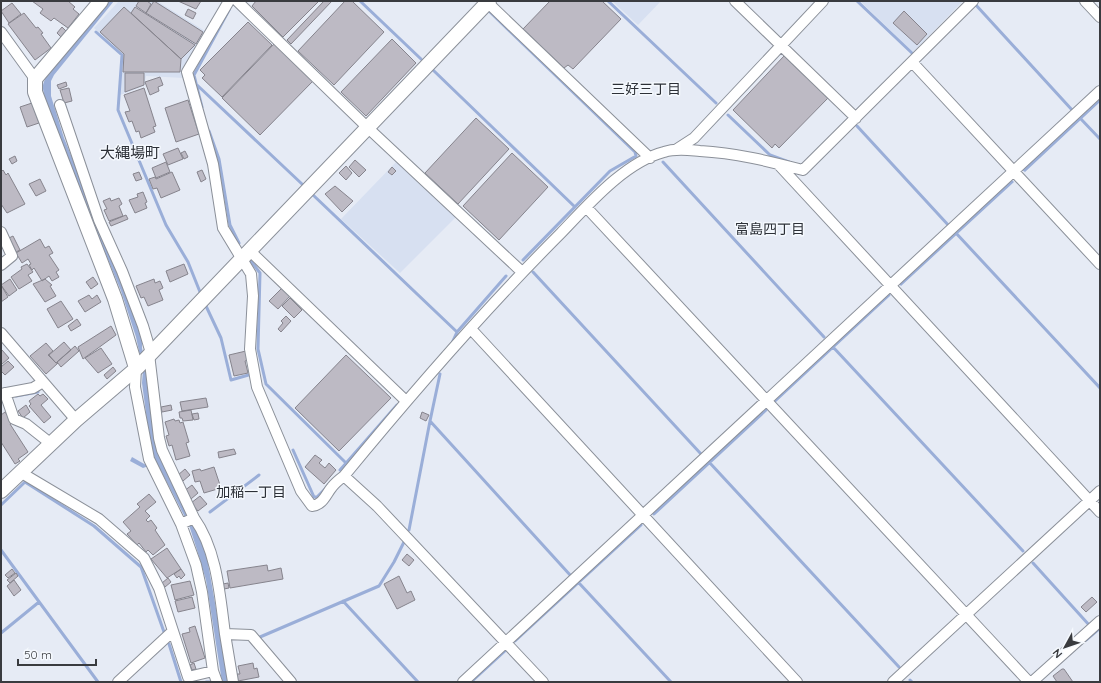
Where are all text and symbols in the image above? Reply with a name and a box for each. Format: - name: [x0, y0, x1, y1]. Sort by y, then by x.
- district label: 三好三丁目: [611, 80, 681, 98]
- district label: 大縄場町: [100, 143, 160, 162]
- district label: 富島四丁目: [735, 220, 805, 238]
- district label: 加稲一丁目: [216, 483, 286, 501]
- north arrow: [1045, 627, 1085, 667]
- scale bar: [18, 641, 96, 667]
- text: N: [1049, 646, 1065, 661]
- text: 50 m: [24, 647, 52, 662]

